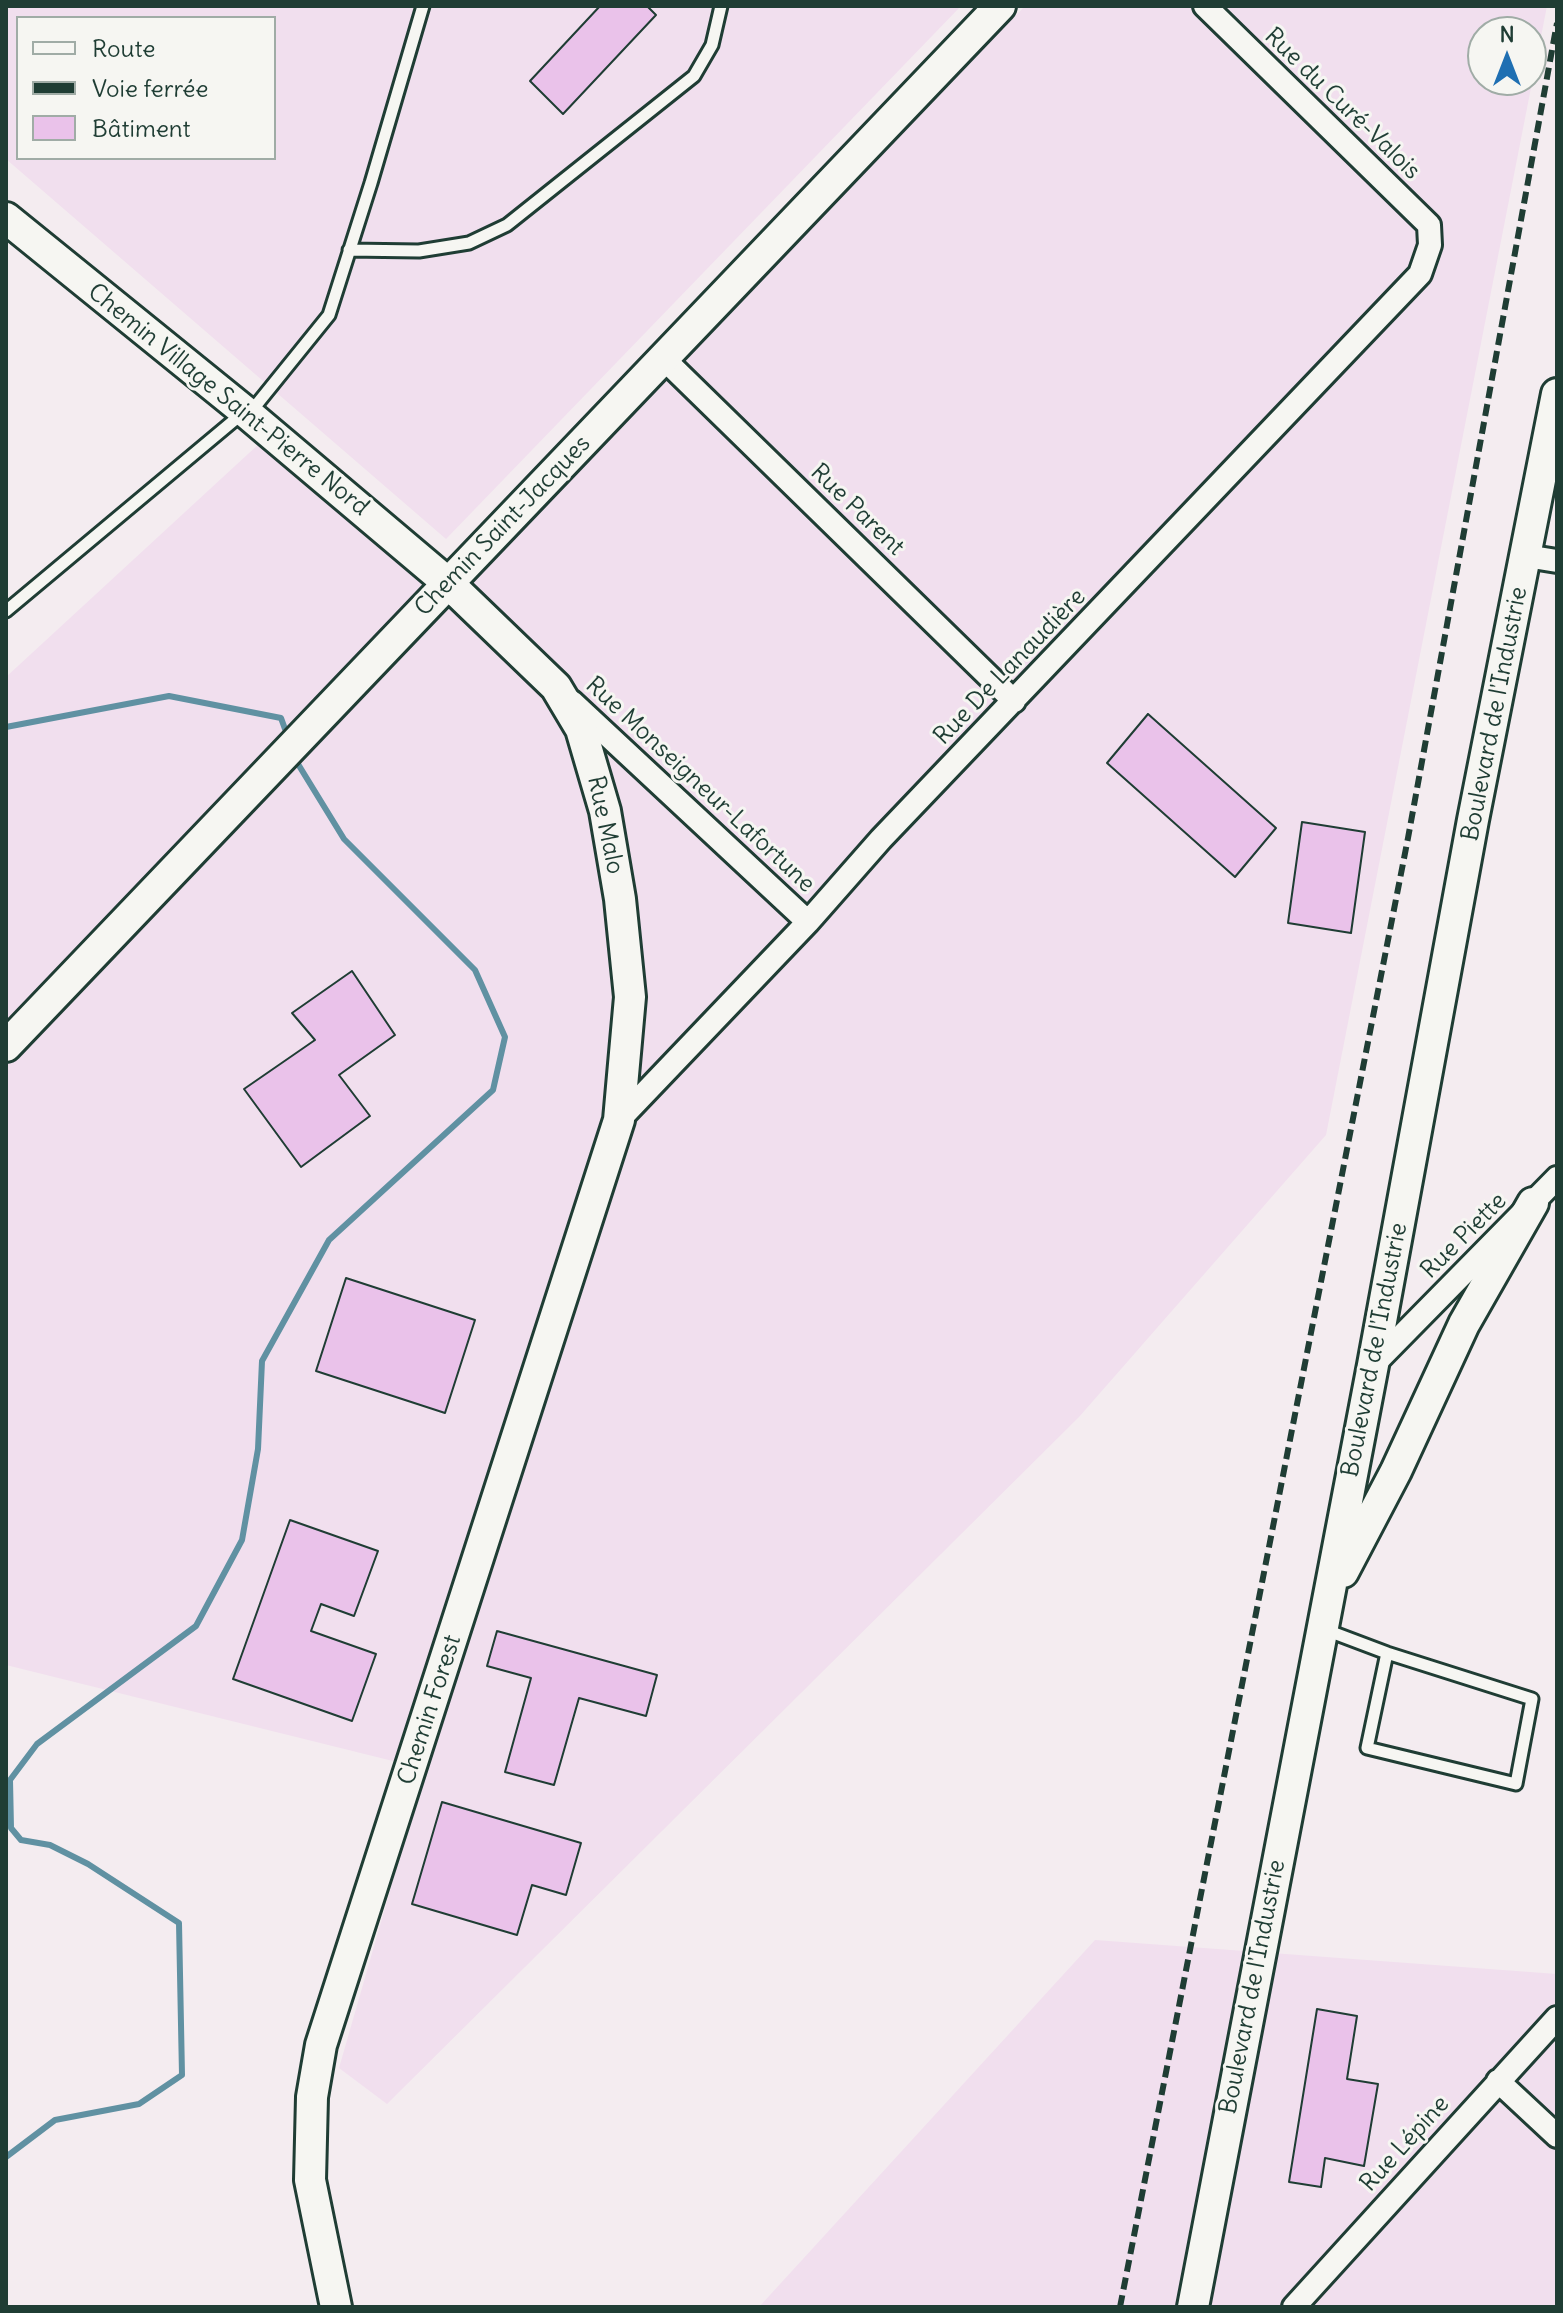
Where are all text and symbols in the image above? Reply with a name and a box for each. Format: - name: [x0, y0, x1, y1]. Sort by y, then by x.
- legend: [16, 16, 276, 160]
- north arrow: [1467, 16, 1547, 96]
- text: N: [1499, 20, 1515, 48]
- street label: Rue du Curé-Valois: [1258, 22, 1426, 186]
- text: Route: [92, 33, 155, 63]
- text: Voie ferrée: [92, 73, 209, 103]
- text: Bâtiment: [92, 113, 191, 143]
- street label: Chemin Village Saint-Pierre Nord: [82, 278, 374, 522]
- street label: Chemin Saint-Jacques: [409, 430, 597, 622]
- street label: Rue Parent: [804, 458, 910, 562]
- street label: Rue De Lanaudière: [928, 583, 1092, 751]
- street label: Boulevard de l'Industrie: [1456, 585, 1534, 843]
- street label: Rue Monseigneur-Lafortune: [579, 671, 821, 899]
- street label: Rue Malo: [581, 773, 629, 877]
- street label: Rue Piette: [1415, 1187, 1513, 1285]
- street label: Boulevard de l'Industrie: [1336, 1221, 1414, 1479]
- street label: Chemin Forest: [392, 1632, 468, 1788]
- street label: Boulevard de l'Industrie: [1214, 1858, 1292, 2116]
- street label: Rue Lépine: [1355, 2090, 1455, 2198]

